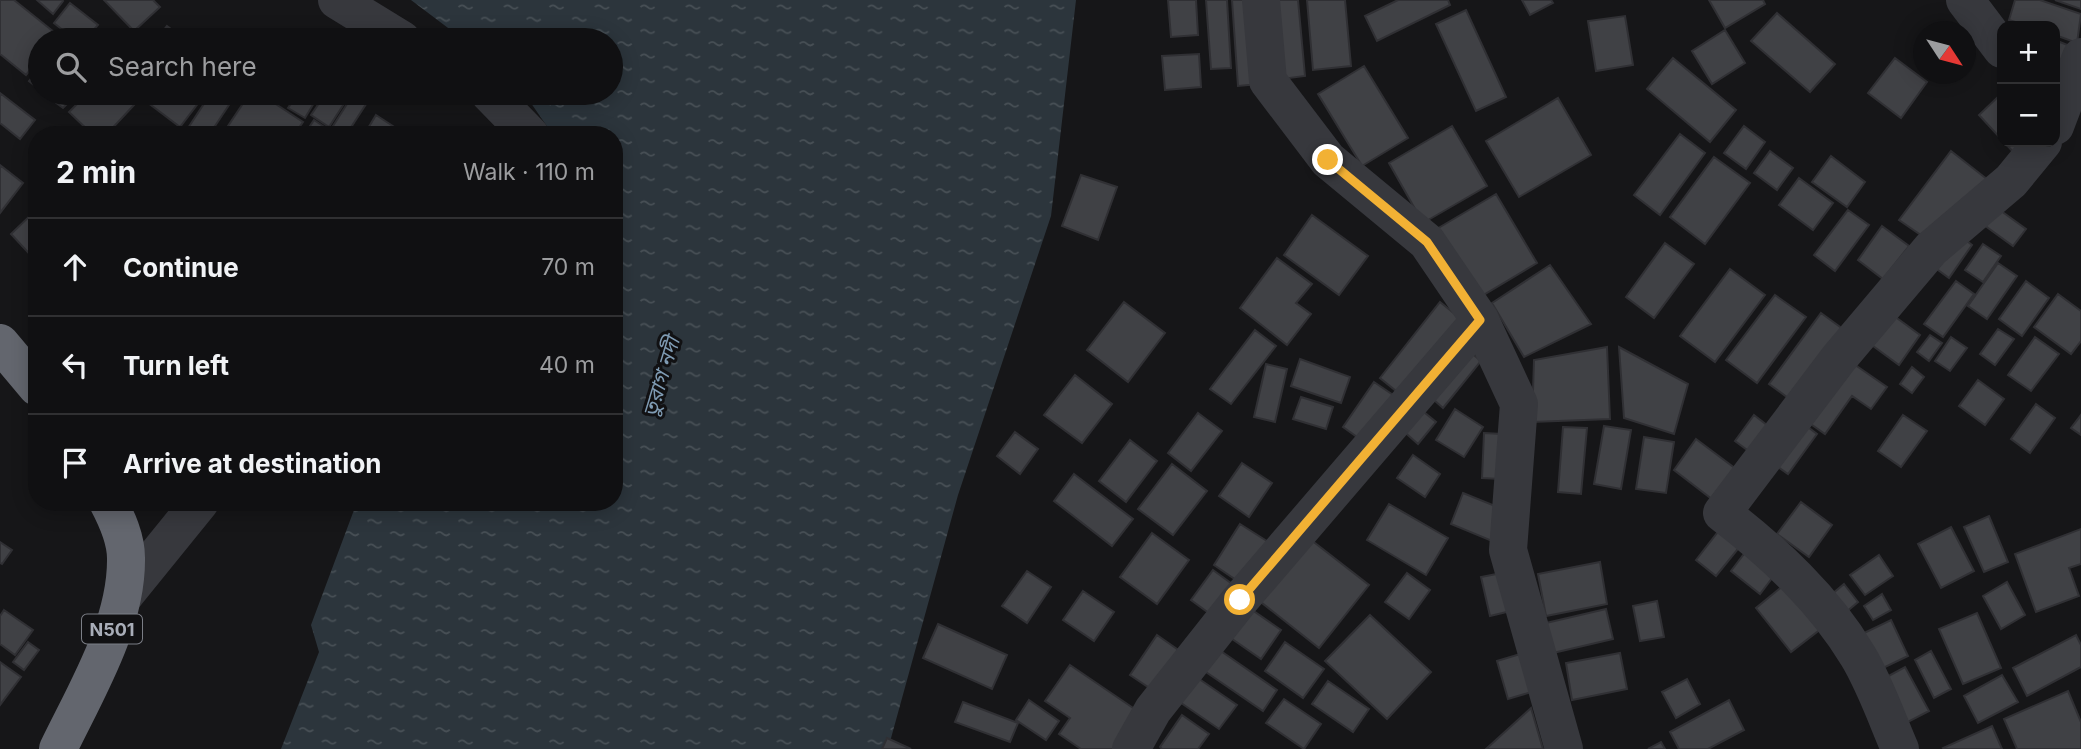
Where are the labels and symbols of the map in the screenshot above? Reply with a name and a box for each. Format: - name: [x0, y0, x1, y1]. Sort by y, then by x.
- north arrow: [1913, 21, 1976, 84]
- route end: [1312, 144, 1343, 175]
- water label: তুরাগ নদী: [637, 330, 687, 420]
- route start: [1224, 584, 1255, 615]
- road number: N501: [82, 614, 142, 644]

